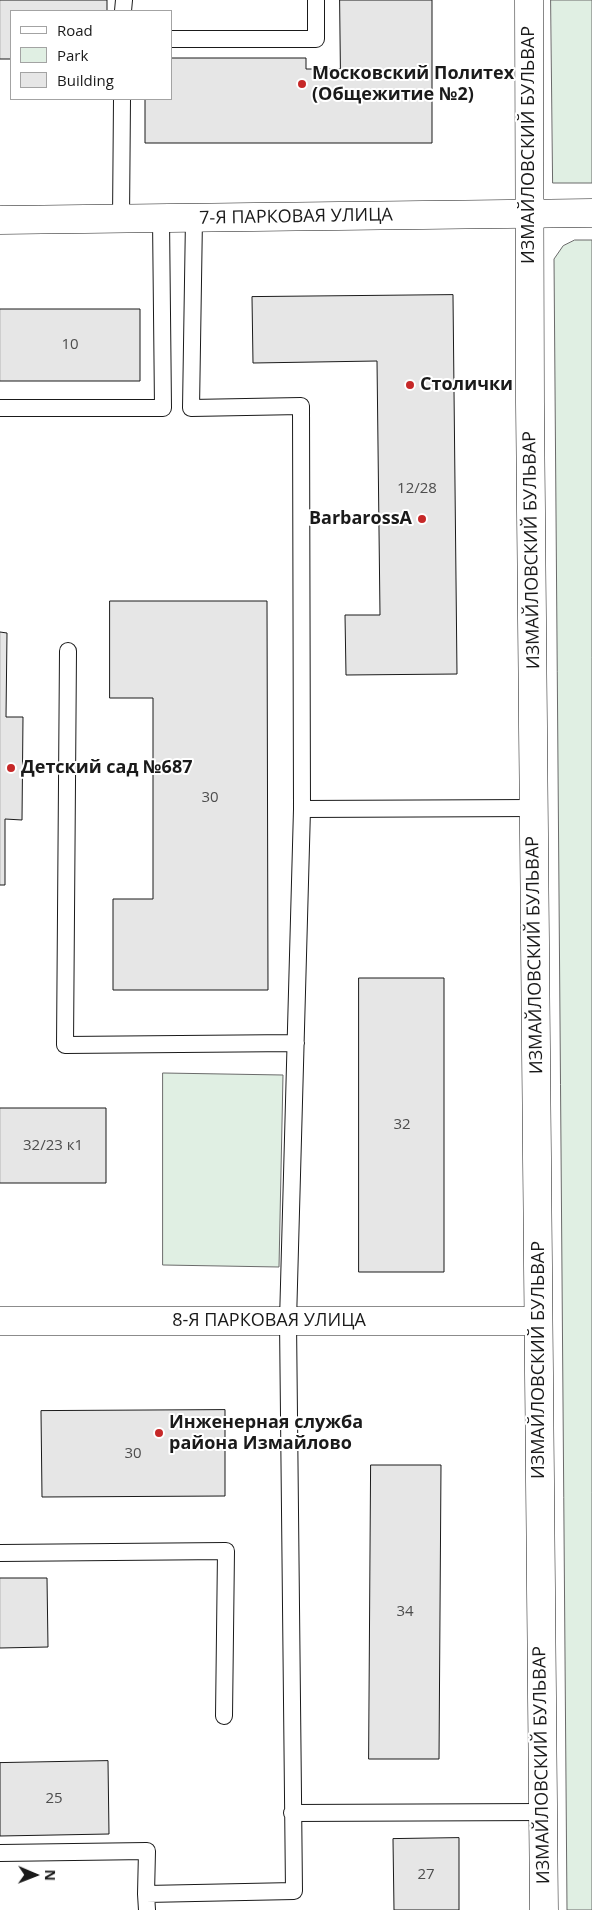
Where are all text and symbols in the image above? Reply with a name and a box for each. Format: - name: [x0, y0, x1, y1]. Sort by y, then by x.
- legend: [10, 10, 172, 100]
- text: Road: [57, 20, 93, 40]
- street label: ИЗМАЙЛОВСКИЙ БУЛЬВАР: [518, 26, 540, 264]
- text: Park: [57, 45, 88, 65]
- place label: Московский Политех (Общежитие №2): [312, 63, 514, 106]
- text: Building: [57, 70, 114, 90]
- marker: Московский Политех (Общежитие №2): [296, 78, 308, 90]
- street label: 7-Я ПАРКОВАЯ УЛИЦА: [199, 205, 393, 229]
- house number: 10: [61, 336, 79, 354]
- place label: Столички: [420, 374, 513, 396]
- marker: Столички: [404, 379, 416, 391]
- street label: ИЗМАЙЛОВСКИЙ БУЛЬВАР: [519, 431, 545, 669]
- house number: 12/28: [397, 480, 437, 498]
- place label: BarbarossA: [309, 508, 412, 530]
- marker: BarbarossA: [416, 513, 428, 525]
- place label: Детский сад №687: [21, 757, 192, 779]
- marker: Детский сад №687: [5, 762, 17, 774]
- house number: 30: [201, 789, 219, 807]
- street label: ИЗМАЙЛОВСКИЙ БУЛЬВАР: [522, 836, 548, 1074]
- house number: 32: [393, 1116, 411, 1134]
- house number: 32/23 к1: [23, 1137, 83, 1155]
- street label: ИЗМАЙЛОВСКИЙ БУЛЬВАР: [528, 1241, 550, 1479]
- street label: 8-Я ПАРКОВАЯ УЛИЦА: [172, 1310, 366, 1332]
- place label: Инженерная служба района Измайлово: [169, 1412, 363, 1455]
- marker: Инженерная служба района Измайлово: [153, 1427, 165, 1439]
- house number: 30: [124, 1445, 142, 1463]
- house number: 34: [396, 1603, 414, 1621]
- street label: ИЗМАЙЛОВСКИЙ БУЛЬВАР: [529, 1646, 555, 1884]
- house number: 25: [45, 1790, 63, 1808]
- north arrow: [10, 1850, 60, 1900]
- house number: 27: [417, 1866, 435, 1884]
- text: N: [41, 1869, 60, 1881]

